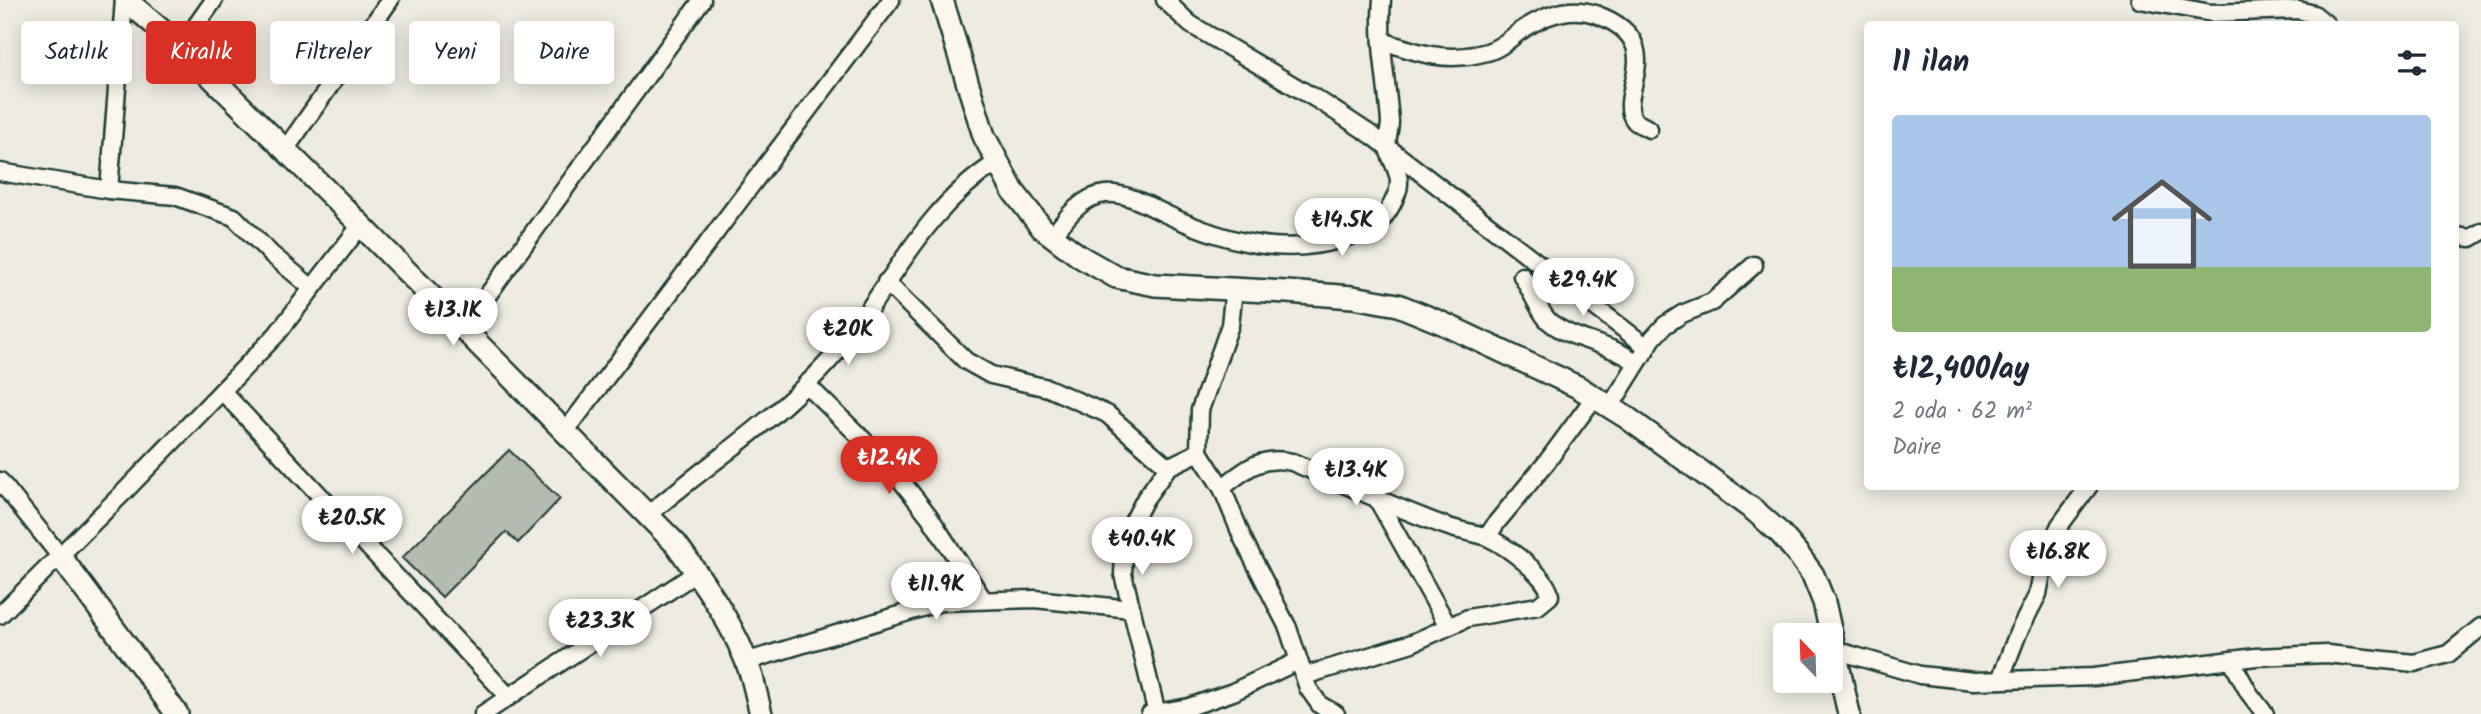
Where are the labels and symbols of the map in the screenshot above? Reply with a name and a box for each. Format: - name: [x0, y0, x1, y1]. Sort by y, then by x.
- pin: ₺14.5K: [1285, 198, 1399, 258]
- pin: ₺29.4K: [1526, 258, 1640, 318]
- pin: ₺13.1K: [396, 288, 510, 348]
- pin: ₺20K: [807, 308, 889, 367]
- pin: ₺12.4K: [832, 436, 946, 496]
- pin: ₺13.4K: [1299, 448, 1413, 508]
- pin: ₺20.5K: [295, 496, 409, 556]
- pin: ₺40.4K: [1085, 518, 1199, 577]
- pin: ₺16.8K: [2001, 530, 2115, 590]
- pin: ₺11.9K: [879, 562, 993, 622]
- pin: ₺23.3K: [543, 600, 657, 659]
- north arrow: [1773, 623, 1843, 693]

